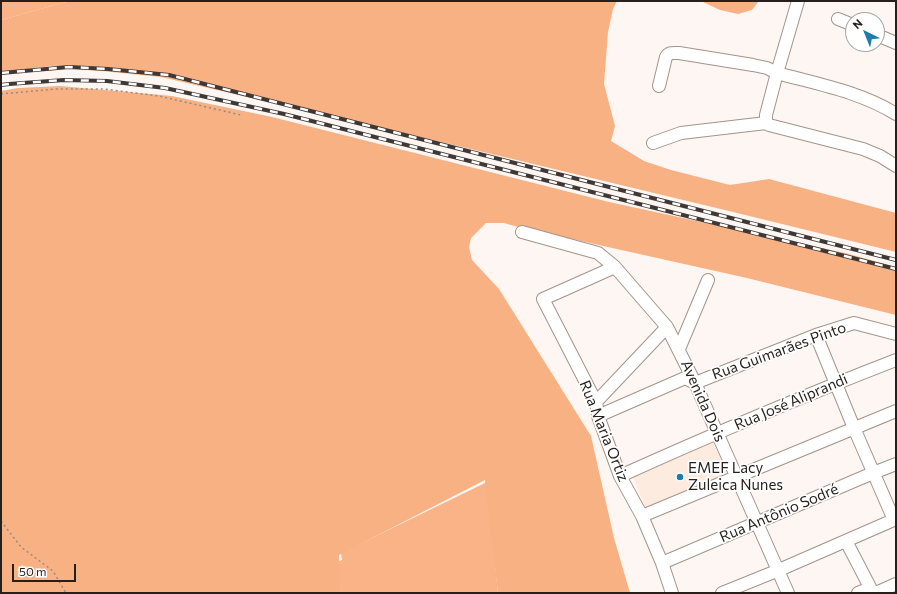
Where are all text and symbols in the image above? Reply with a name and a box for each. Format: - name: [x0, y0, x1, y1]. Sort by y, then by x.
- north arrow: [845, 12, 885, 52]
- text: N: [850, 16, 865, 31]
- street label: Rua Guimarães Pinto: [710, 318, 848, 384]
- street label: Avenida Dois: [677, 357, 729, 445]
- street label: Rua José Aliprandi: [732, 370, 850, 434]
- street label: Rua Maria Ortiz: [576, 378, 632, 484]
- place label: EMEF Lacy Zuleica Nunes: [688, 459, 783, 494]
- marker: EMEF Lacy Zuleica Nunes: [675, 472, 685, 482]
- street label: Rua Antônio Sodré: [717, 480, 841, 546]
- scale bar: [14, 556, 78, 582]
- text: 50 m: [19, 564, 47, 578]

